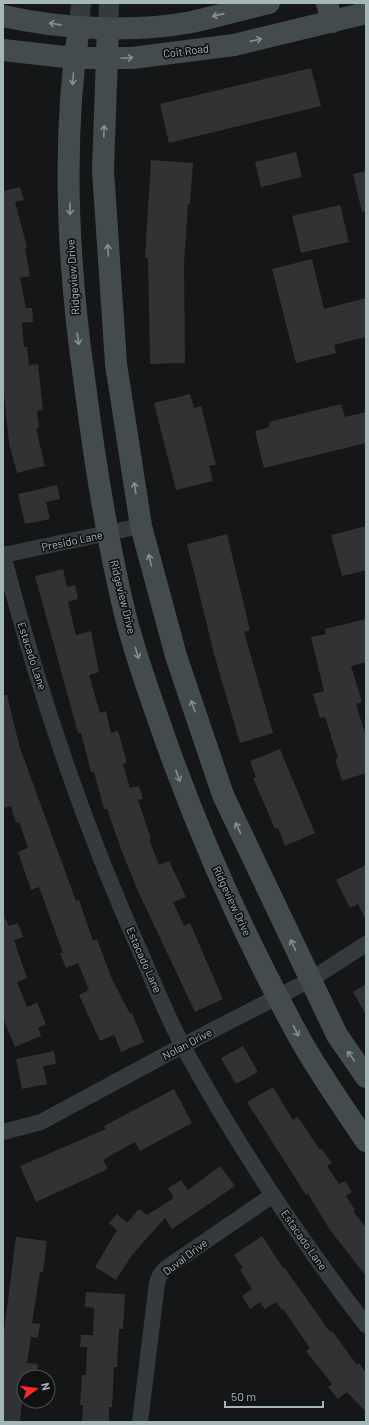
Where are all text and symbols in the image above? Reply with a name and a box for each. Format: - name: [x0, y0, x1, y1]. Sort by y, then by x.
- one-way arrow: [211, 12, 224, 20]
- one-way arrow: [49, 20, 62, 28]
- one-way arrow: [249, 36, 262, 44]
- street label: Coit Road: [162, 41, 210, 60]
- one-way arrow: [120, 54, 133, 62]
- one-way arrow: [69, 72, 76, 85]
- one-way arrow: [100, 125, 108, 138]
- one-way arrow: [66, 202, 74, 215]
- street label: Ridgeview Drive: [63, 239, 82, 315]
- one-way arrow: [105, 244, 112, 257]
- one-way arrow: [74, 332, 82, 345]
- one-way arrow: [131, 482, 139, 495]
- street label: Presido Lane: [40, 528, 104, 553]
- one-way arrow: [146, 553, 153, 566]
- street label: Ridgeview Drive: [108, 559, 139, 635]
- street label: Estacado Lane: [15, 620, 50, 692]
- one-way arrow: [134, 646, 141, 659]
- one-way arrow: [188, 700, 196, 712]
- one-way arrow: [175, 770, 183, 782]
- one-way arrow: [234, 822, 241, 834]
- street label: Ridgeview Drive: [211, 864, 254, 938]
- street label: Estacado Lane: [124, 925, 165, 995]
- one-way arrow: [289, 939, 296, 951]
- street label: Nolan Drive: [160, 1025, 214, 1062]
- one-way arrow: [293, 1025, 300, 1037]
- one-way arrow: [347, 1051, 355, 1062]
- street label: Estacado Lane: [279, 1207, 330, 1273]
- street label: Duval Drive: [160, 1236, 210, 1278]
- north arrow: [16, 1369, 56, 1409]
- text: N: [39, 1381, 53, 1392]
- scale bar: [225, 1383, 323, 1409]
- text: 50 m: [231, 1389, 256, 1403]

